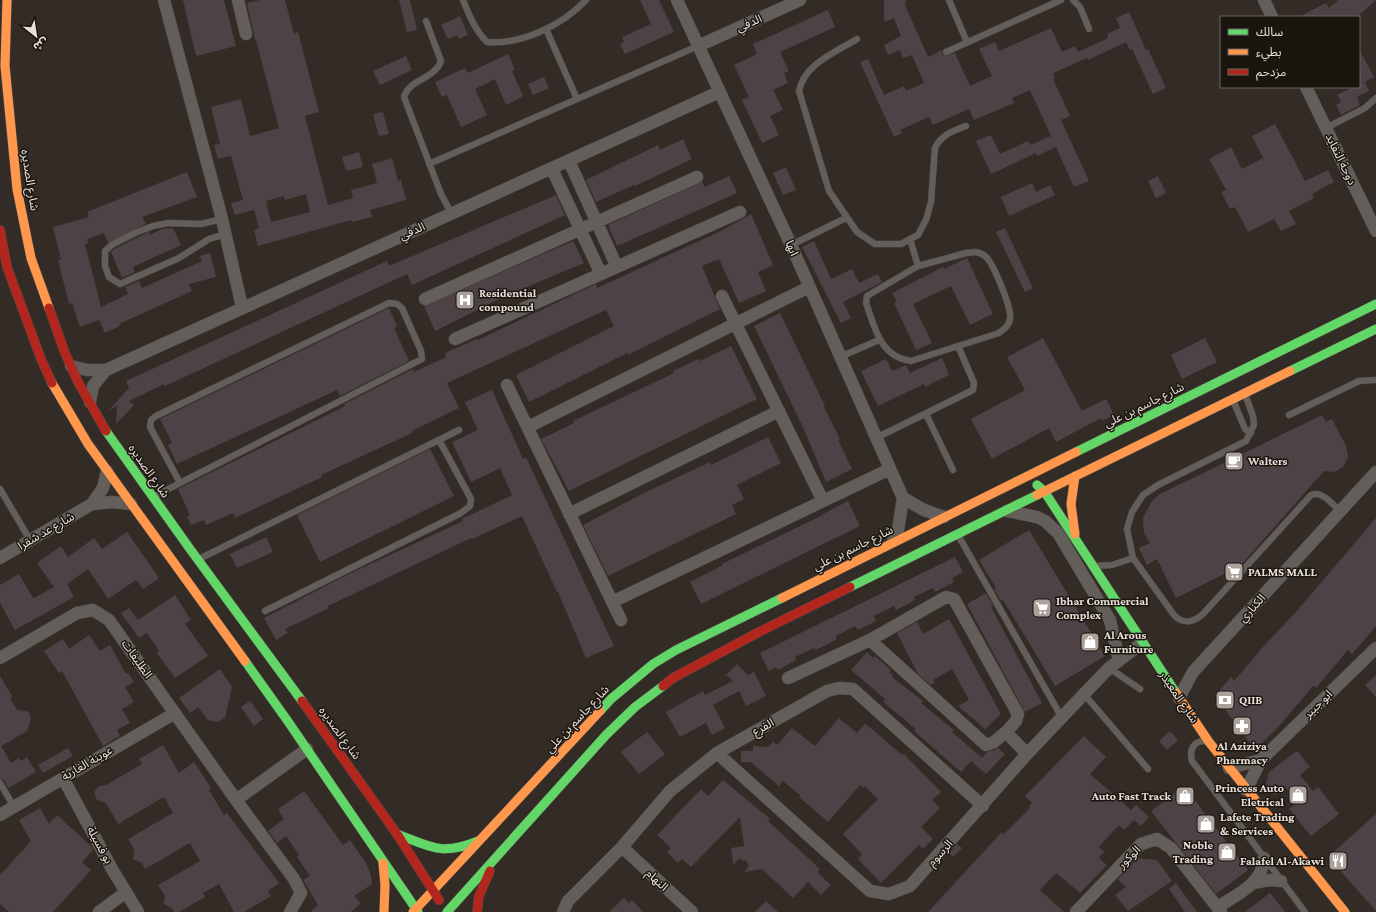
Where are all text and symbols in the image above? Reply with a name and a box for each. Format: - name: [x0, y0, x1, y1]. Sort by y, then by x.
- street label: الدفي: [734, 11, 765, 37]
- north arrow: [16, 16, 56, 56]
- legend: [1220, 16, 1360, 88]
- text: سالك: [1256, 25, 1283, 39]
- text: ش: [31, 35, 51, 54]
- text: بطيء: [1256, 45, 1282, 62]
- text: مزدحم: [1256, 65, 1286, 81]
- street label: دوحة النفايد: [1322, 131, 1360, 187]
- street label: شارع الصديره: [16, 148, 42, 212]
- street label: الدفي: [397, 219, 428, 245]
- street label: ابها: [782, 238, 802, 258]
- place label: Residential compound: [479, 286, 537, 314]
- hospital icon: Residential compound: [454, 289, 476, 311]
- street label: شارع جاسم بن علي: [1102, 380, 1188, 433]
- street label: شارع الصديره: [124, 442, 173, 502]
- cafe icon: Walters: [1223, 450, 1245, 472]
- place label: Walters: [1247, 454, 1288, 468]
- street label: شارع عد شقرا: [15, 509, 78, 555]
- street label: شارع جاسم بن علي: [811, 523, 897, 576]
- supermarket icon: PALMS MALL: [1223, 561, 1245, 583]
- place label: PALMS MALL: [1248, 565, 1317, 579]
- street label: الكناري: [1236, 591, 1270, 627]
- place label: Ibhar Commercial Complex: [1056, 594, 1149, 622]
- supermarket icon: Ibhar Commercial Complex: [1031, 597, 1053, 619]
- place label: Al Arous Furniture: [1103, 628, 1154, 656]
- shop icon: Al Arous Furniture: [1079, 631, 1101, 653]
- street label: الظليفات: [119, 637, 155, 681]
- street label: شارع المعيذر: [1154, 667, 1202, 727]
- street label: شارع جاسم بن علي: [542, 682, 614, 758]
- street label: ابو جبير: [1300, 687, 1335, 722]
- bank icon: QIIB: [1214, 689, 1236, 711]
- place label: QIIB: [1239, 693, 1262, 707]
- street label: شارع الصديره: [314, 704, 364, 763]
- street label: الفرع: [750, 715, 777, 740]
- pharmacy icon: Al Aziziya Pharmacy: [1231, 715, 1253, 737]
- place label: Al Aziziya Pharmacy: [1216, 739, 1268, 767]
- street label: عوينة الغارية: [59, 743, 115, 783]
- place label: Princess Auto Eletrical: [1215, 781, 1285, 809]
- shop icon: Princess Auto Eletrical: [1287, 784, 1309, 806]
- shop icon: Auto Fast Track: [1174, 785, 1196, 807]
- place label: Auto Fast Track: [1091, 789, 1171, 803]
- place label: Lafete Trading & Services: [1220, 810, 1294, 838]
- shop icon: Lafete Trading & Services: [1195, 813, 1217, 835]
- street label: بو فسيلة: [84, 824, 116, 866]
- street label: الرسوم: [924, 837, 957, 871]
- place label: Noble Trading: [1172, 838, 1213, 866]
- shop icon: Noble Trading: [1216, 841, 1238, 863]
- street label: الوكور: [1114, 843, 1144, 872]
- restaurant icon: Falafel Al-Akawi: [1327, 850, 1349, 872]
- place label: Falafel Al-Akawi: [1240, 854, 1325, 868]
- street label: النهام: [642, 866, 671, 895]

